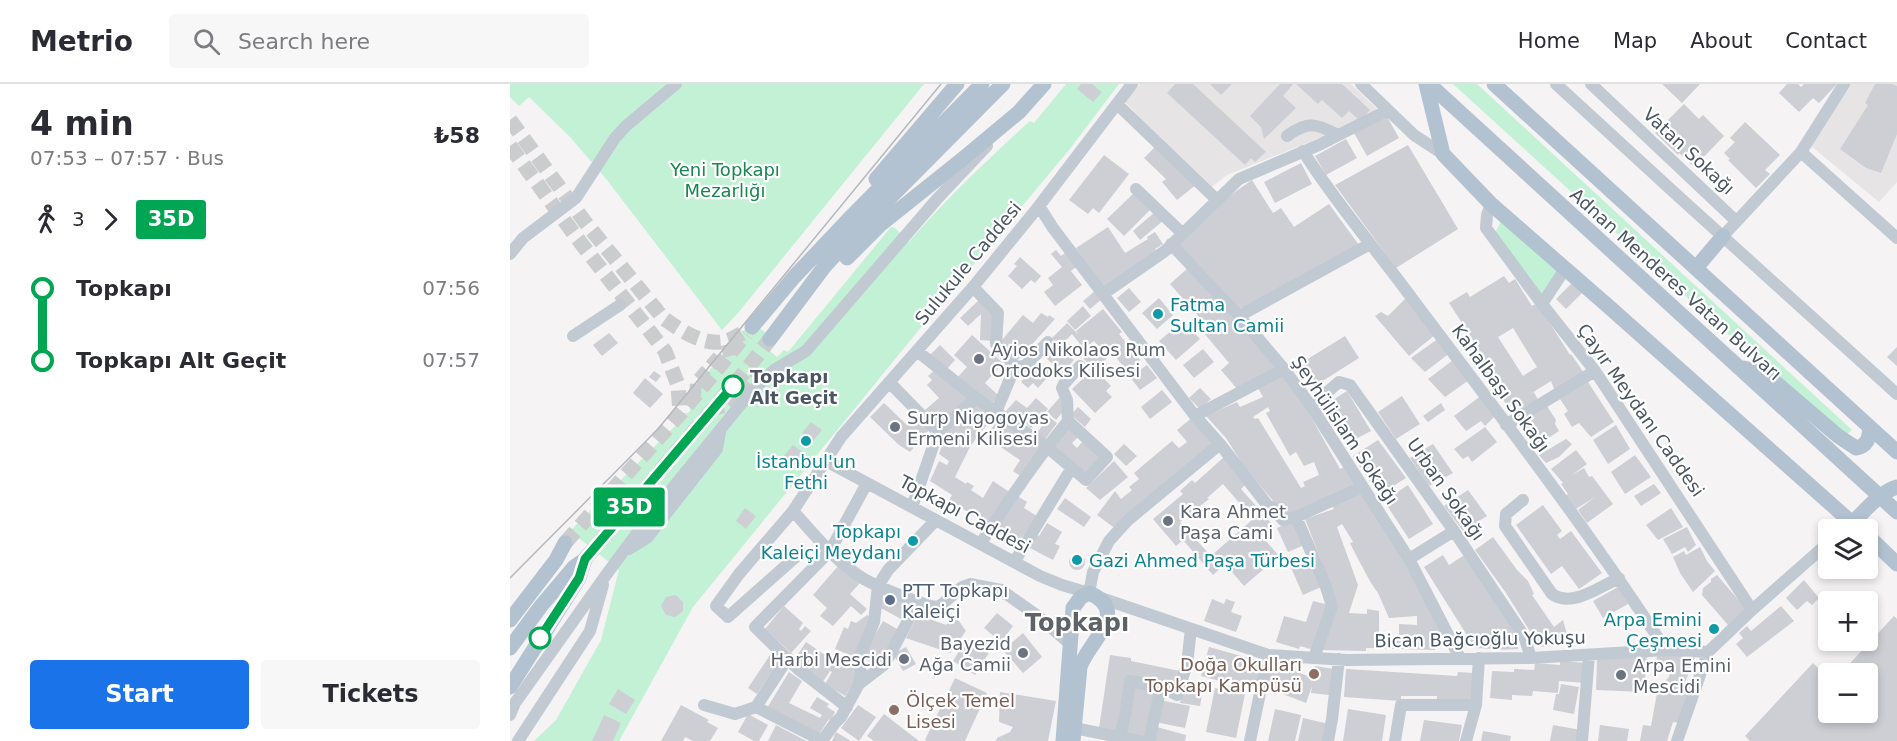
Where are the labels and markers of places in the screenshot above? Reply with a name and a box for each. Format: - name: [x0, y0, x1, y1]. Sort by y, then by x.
- place label: Fatma Sultan Camii: [1170, 294, 1284, 336]
- marker: Fatma Sultan Camii: [1151, 307, 1165, 321]
- place label: Ayios Nikolaos Rum Ortodoks Kilisesi: [991, 339, 1166, 381]
- marker: Ayios Nikolaos Rum Ortodoks Kilisesi: [972, 352, 986, 366]
- place label: Topkapı Alt Geçit: [750, 366, 838, 408]
- marker: Topkapı Alt Geçit: [722, 375, 744, 397]
- place label: Surp Nigogoyas Ermeni Kilisesi: [907, 407, 1049, 449]
- marker: Surp Nigogoyas Ermeni Kilisesi: [888, 420, 902, 434]
- marker: İstanbul'un Fethi: [799, 434, 813, 448]
- place label: İstanbul'un Fethi: [756, 451, 856, 493]
- place label: Kara Ahmet Paşa Cami: [1180, 501, 1286, 543]
- marker: Kara Ahmet Paşa Cami: [1161, 514, 1175, 528]
- place label: Topkapı Kaleiçi Meydanı: [761, 521, 901, 563]
- marker: Topkapı Kaleiçi Meydanı: [906, 534, 920, 548]
- place label: Gazi Ahmed Paşa Türbesi: [1089, 550, 1315, 571]
- marker: Gazi Ahmed Paşa Türbesi: [1070, 553, 1084, 567]
- place label: PTT Topkapı Kaleiçi: [902, 580, 1008, 622]
- marker: PTT Topkapı Kaleiçi: [883, 593, 897, 607]
- place label: Arpa Emini Çeşmesi: [1604, 609, 1702, 651]
- marker: Arpa Emini Çeşmesi: [1707, 622, 1721, 636]
- unlabelled marker: [529, 627, 551, 649]
- place label: Bayezid Ağa Camii: [919, 633, 1011, 675]
- marker: Bayezid Ağa Camii: [1016, 646, 1030, 660]
- place label: Harbi Mescidi: [771, 649, 892, 670]
- marker: Harbi Mescidi: [897, 652, 911, 666]
- place label: Doğa Okulları Topkapı Kampüsü: [1144, 654, 1302, 696]
- place label: Arpa Emini Mescidi: [1633, 655, 1731, 697]
- marker: Doğa Okulları Topkapı Kampüsü: [1307, 667, 1321, 681]
- marker: Arpa Emini Mescidi: [1614, 668, 1628, 682]
- place label: Ölçek Temel Lisesi: [906, 690, 1015, 732]
- marker: Ölçek Temel Lisesi: [887, 703, 901, 717]

